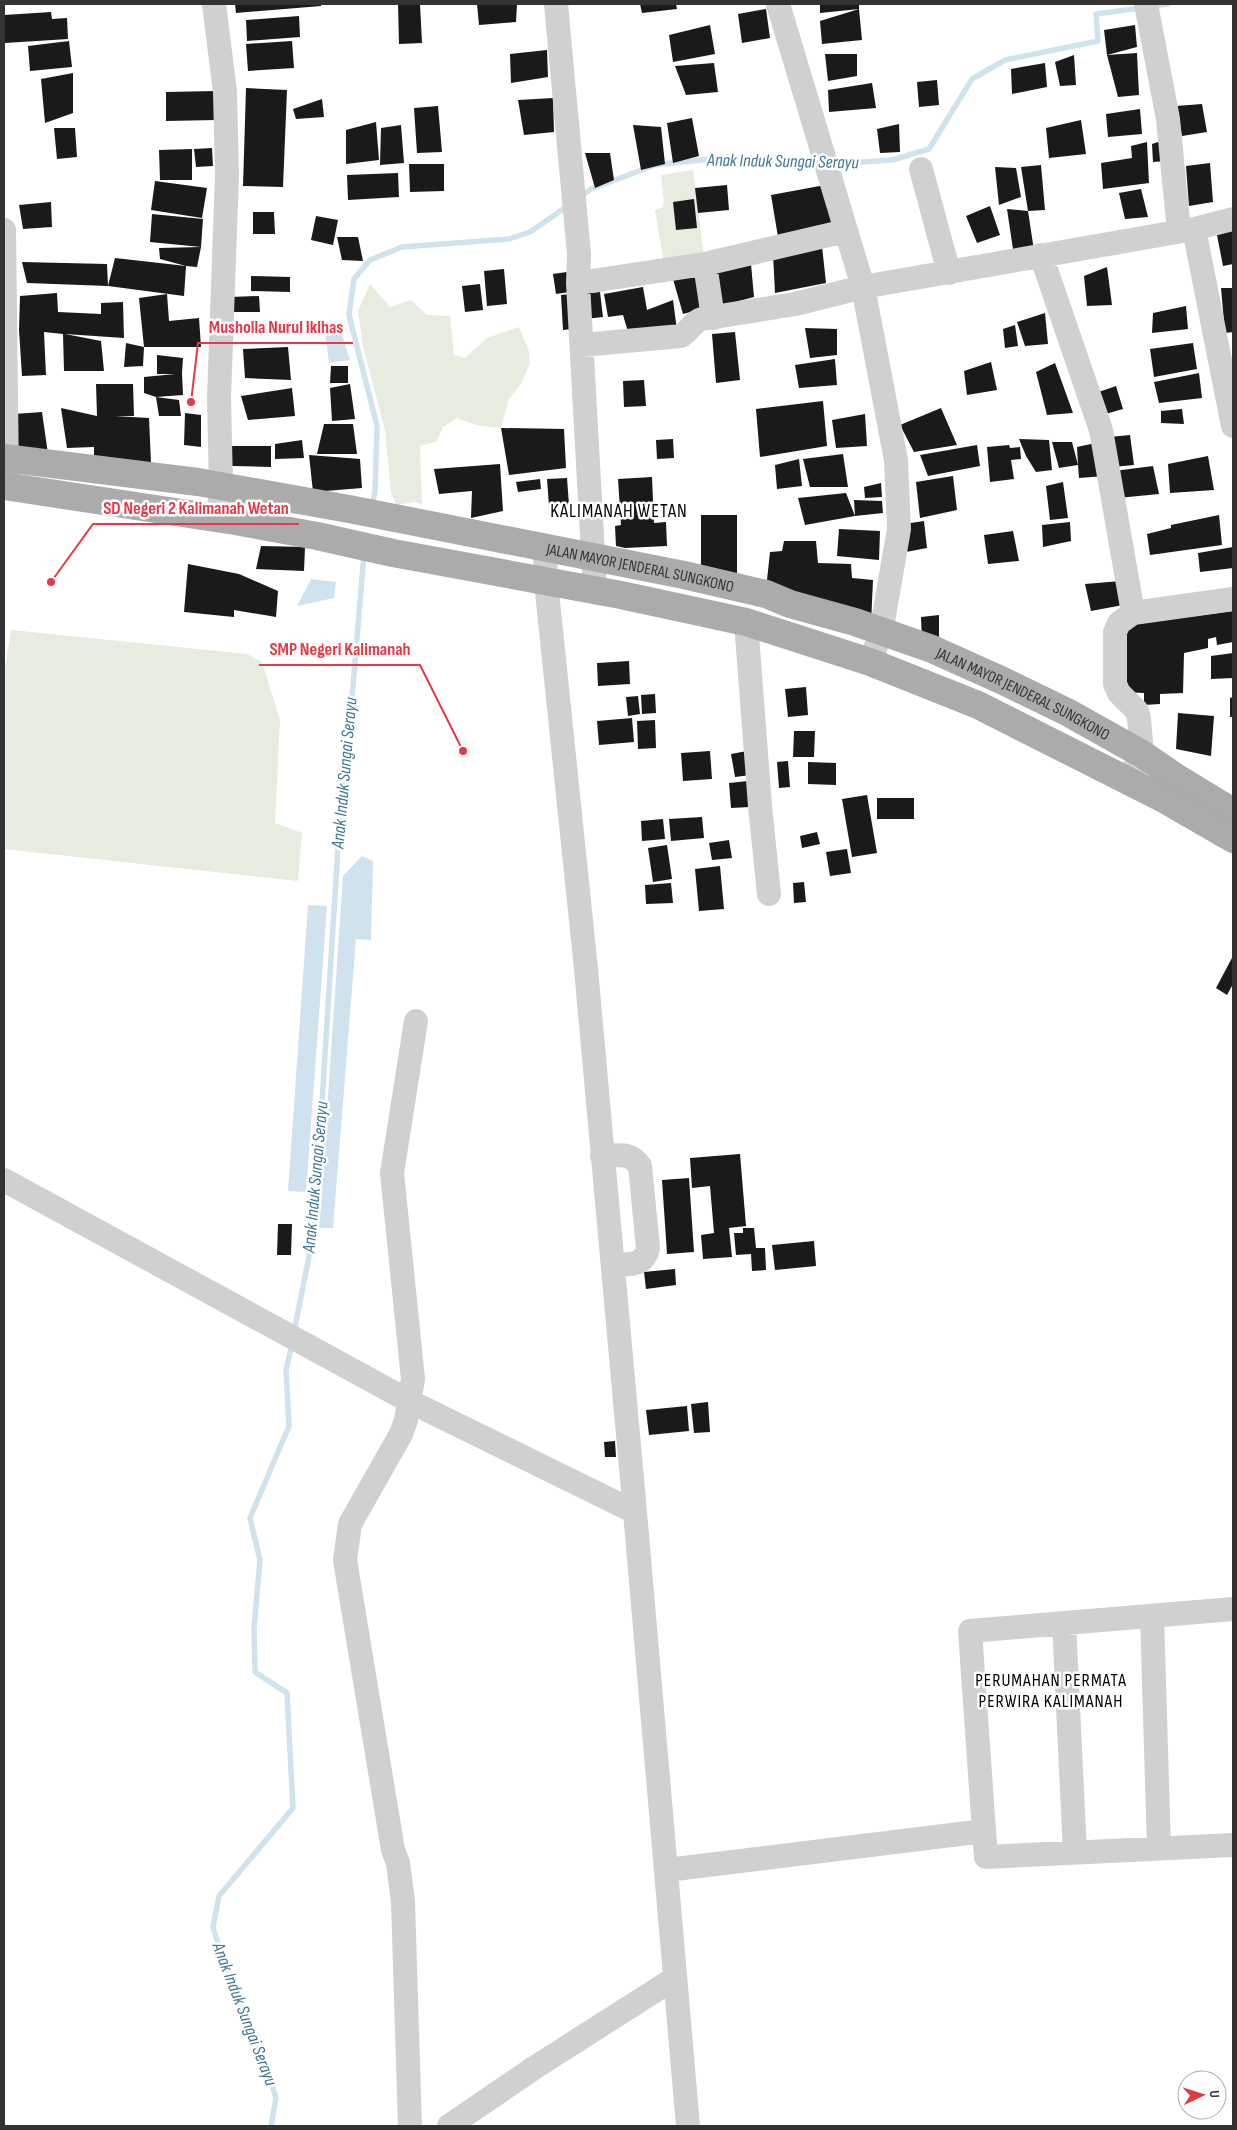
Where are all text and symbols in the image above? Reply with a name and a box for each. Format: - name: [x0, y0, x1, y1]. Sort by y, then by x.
- water label: Anak Induk Sungai Serayu: [706, 150, 860, 173]
- callout: Musholla Nurul Iklhas: [198, 310, 353, 343]
- text: Musholla Nurul Iklhas: [209, 317, 343, 338]
- callout: SD Negeri 2 Kalimanah Wetan: [93, 491, 299, 524]
- text: SD Negeri 2 Kalimanah Wetan: [103, 498, 289, 519]
- district label: KALIMANAH WETAN: [550, 500, 688, 523]
- street label: JALAN MAYOR JENDERAL SUNGKONO: [544, 540, 736, 597]
- callout: SMP Negeri Kalimanah: [259, 632, 420, 665]
- text: SMP Negeri Kalimanah: [269, 639, 411, 660]
- street label: JALAN MAYOR JENDERAL SUNGKONO: [932, 644, 1113, 745]
- water label: Anak Induk Sungai Serayu: [327, 696, 362, 850]
- water label: Anak Induk Sungai Serayu: [298, 1100, 333, 1254]
- district label: PERUMAHAN PERMATA PERWIRA KALIMANAH: [975, 1670, 1127, 1712]
- water label: Anak Induk Sungai Serayu: [207, 1939, 282, 2089]
- north arrow: [1177, 2070, 1227, 2120]
- text: U: [1206, 2090, 1223, 2098]

